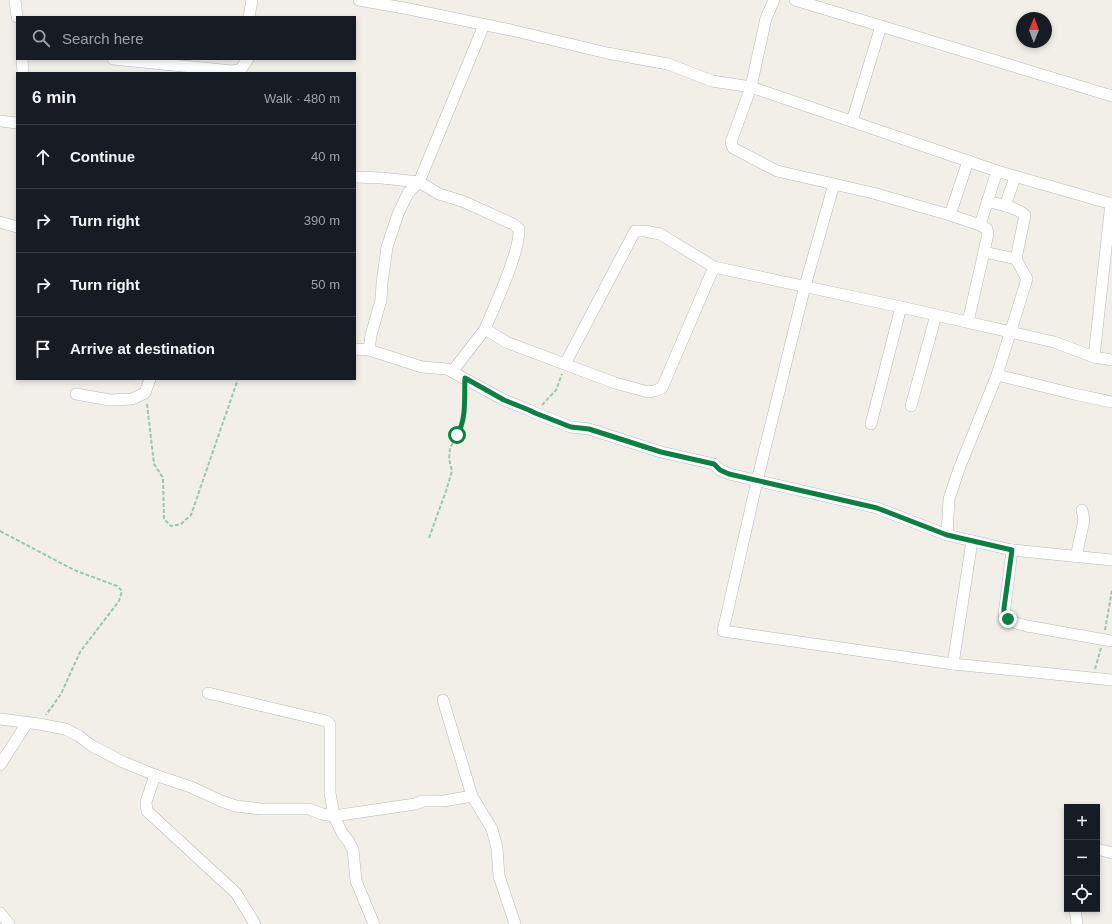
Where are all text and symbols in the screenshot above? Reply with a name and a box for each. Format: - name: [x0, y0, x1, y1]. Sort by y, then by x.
- north arrow: [1016, 12, 1052, 48]
- search box: [16, 16, 356, 60]
- icon: search: [30, 27, 52, 49]
- text: Search here: [62, 30, 144, 47]
- text: 6 min: [32, 88, 76, 107]
- text: Walk · 480 m: [264, 91, 340, 106]
- icon: ahead: [32, 146, 54, 168]
- text: Continue: [70, 148, 135, 165]
- text: 40 m: [311, 149, 340, 164]
- icon: right: [32, 210, 54, 232]
- text: Turn right: [70, 212, 140, 229]
- text: 390 m: [304, 213, 340, 228]
- icon: right: [32, 274, 54, 296]
- text: Turn right: [70, 276, 140, 293]
- text: 50 m: [311, 277, 340, 292]
- icon: arrive: [32, 338, 54, 360]
- text: Arrive at destination: [70, 340, 215, 357]
- route start: [448, 426, 466, 444]
- route end: [999, 610, 1017, 628]
- map controls: [1064, 804, 1100, 912]
- button: +: [1064, 804, 1100, 840]
- button: −: [1064, 840, 1100, 876]
- button: locate: [1064, 876, 1100, 912]

